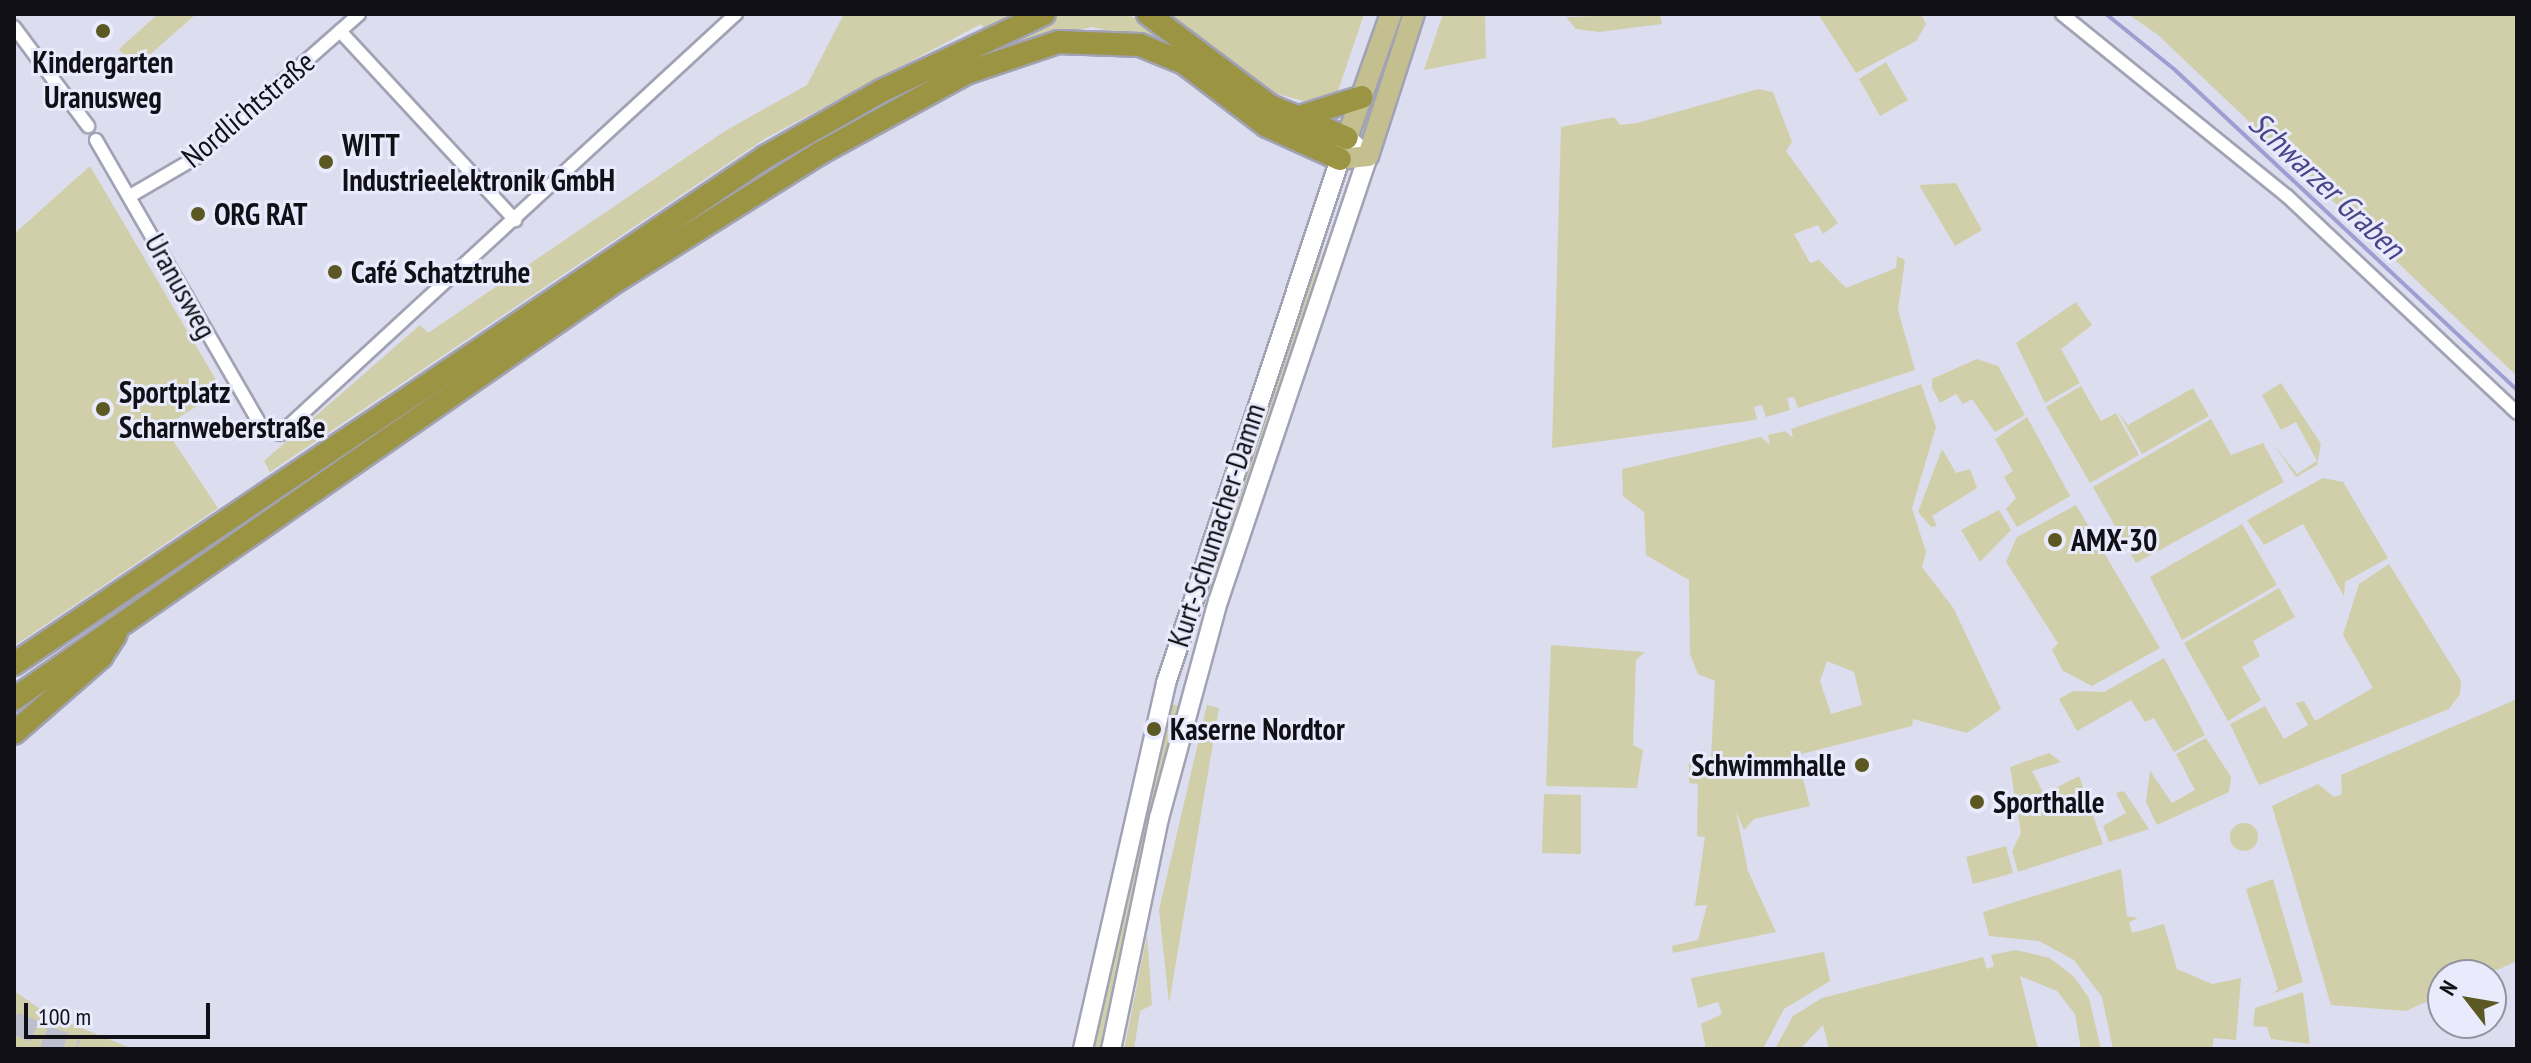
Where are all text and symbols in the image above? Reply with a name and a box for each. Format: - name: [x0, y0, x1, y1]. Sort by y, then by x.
- marker: Kindergarten Uranusweg: [94, 22, 112, 40]
- street label: Nordlichtstraße: [175, 43, 321, 175]
- place label: Kindergarten Uranusweg: [32, 44, 174, 114]
- water label: Schwarzer Graben: [2242, 103, 2412, 267]
- place label: WITT Industrieelektronik GmbH: [342, 127, 616, 198]
- marker: WITT Industrieelektronik GmbH: [317, 153, 335, 171]
- place label: ORG RAT: [214, 196, 308, 232]
- marker: ORG RAT: [189, 205, 207, 223]
- street label: Uranusweg: [137, 227, 225, 345]
- place label: Café Schatztruhe: [351, 254, 530, 290]
- marker: Café Schatztruhe: [326, 263, 344, 281]
- place label: Sportplatz Scharnweberstraße: [119, 374, 326, 444]
- street label: Kurt-Schumacher-Damm: [1160, 399, 1272, 651]
- marker: Sportplatz Scharnweberstraße: [94, 400, 112, 418]
- place label: AMX-30: [2071, 522, 2157, 558]
- marker: AMX-30: [2046, 531, 2064, 549]
- place label: Kaserne Nordtor: [1170, 711, 1345, 747]
- marker: Kaserne Nordtor: [1145, 720, 1163, 738]
- place label: Schwimmhalle: [1691, 747, 1846, 783]
- marker: Schwimmhalle: [1853, 756, 1871, 774]
- place label: Sporthalle: [1993, 784, 2104, 820]
- marker: Sporthalle: [1968, 793, 1986, 811]
- north arrow: [2427, 959, 2507, 1039]
- text: N: [2433, 975, 2463, 1000]
- scale bar: [28, 987, 214, 1037]
- text: 100 m: [38, 1001, 91, 1032]

